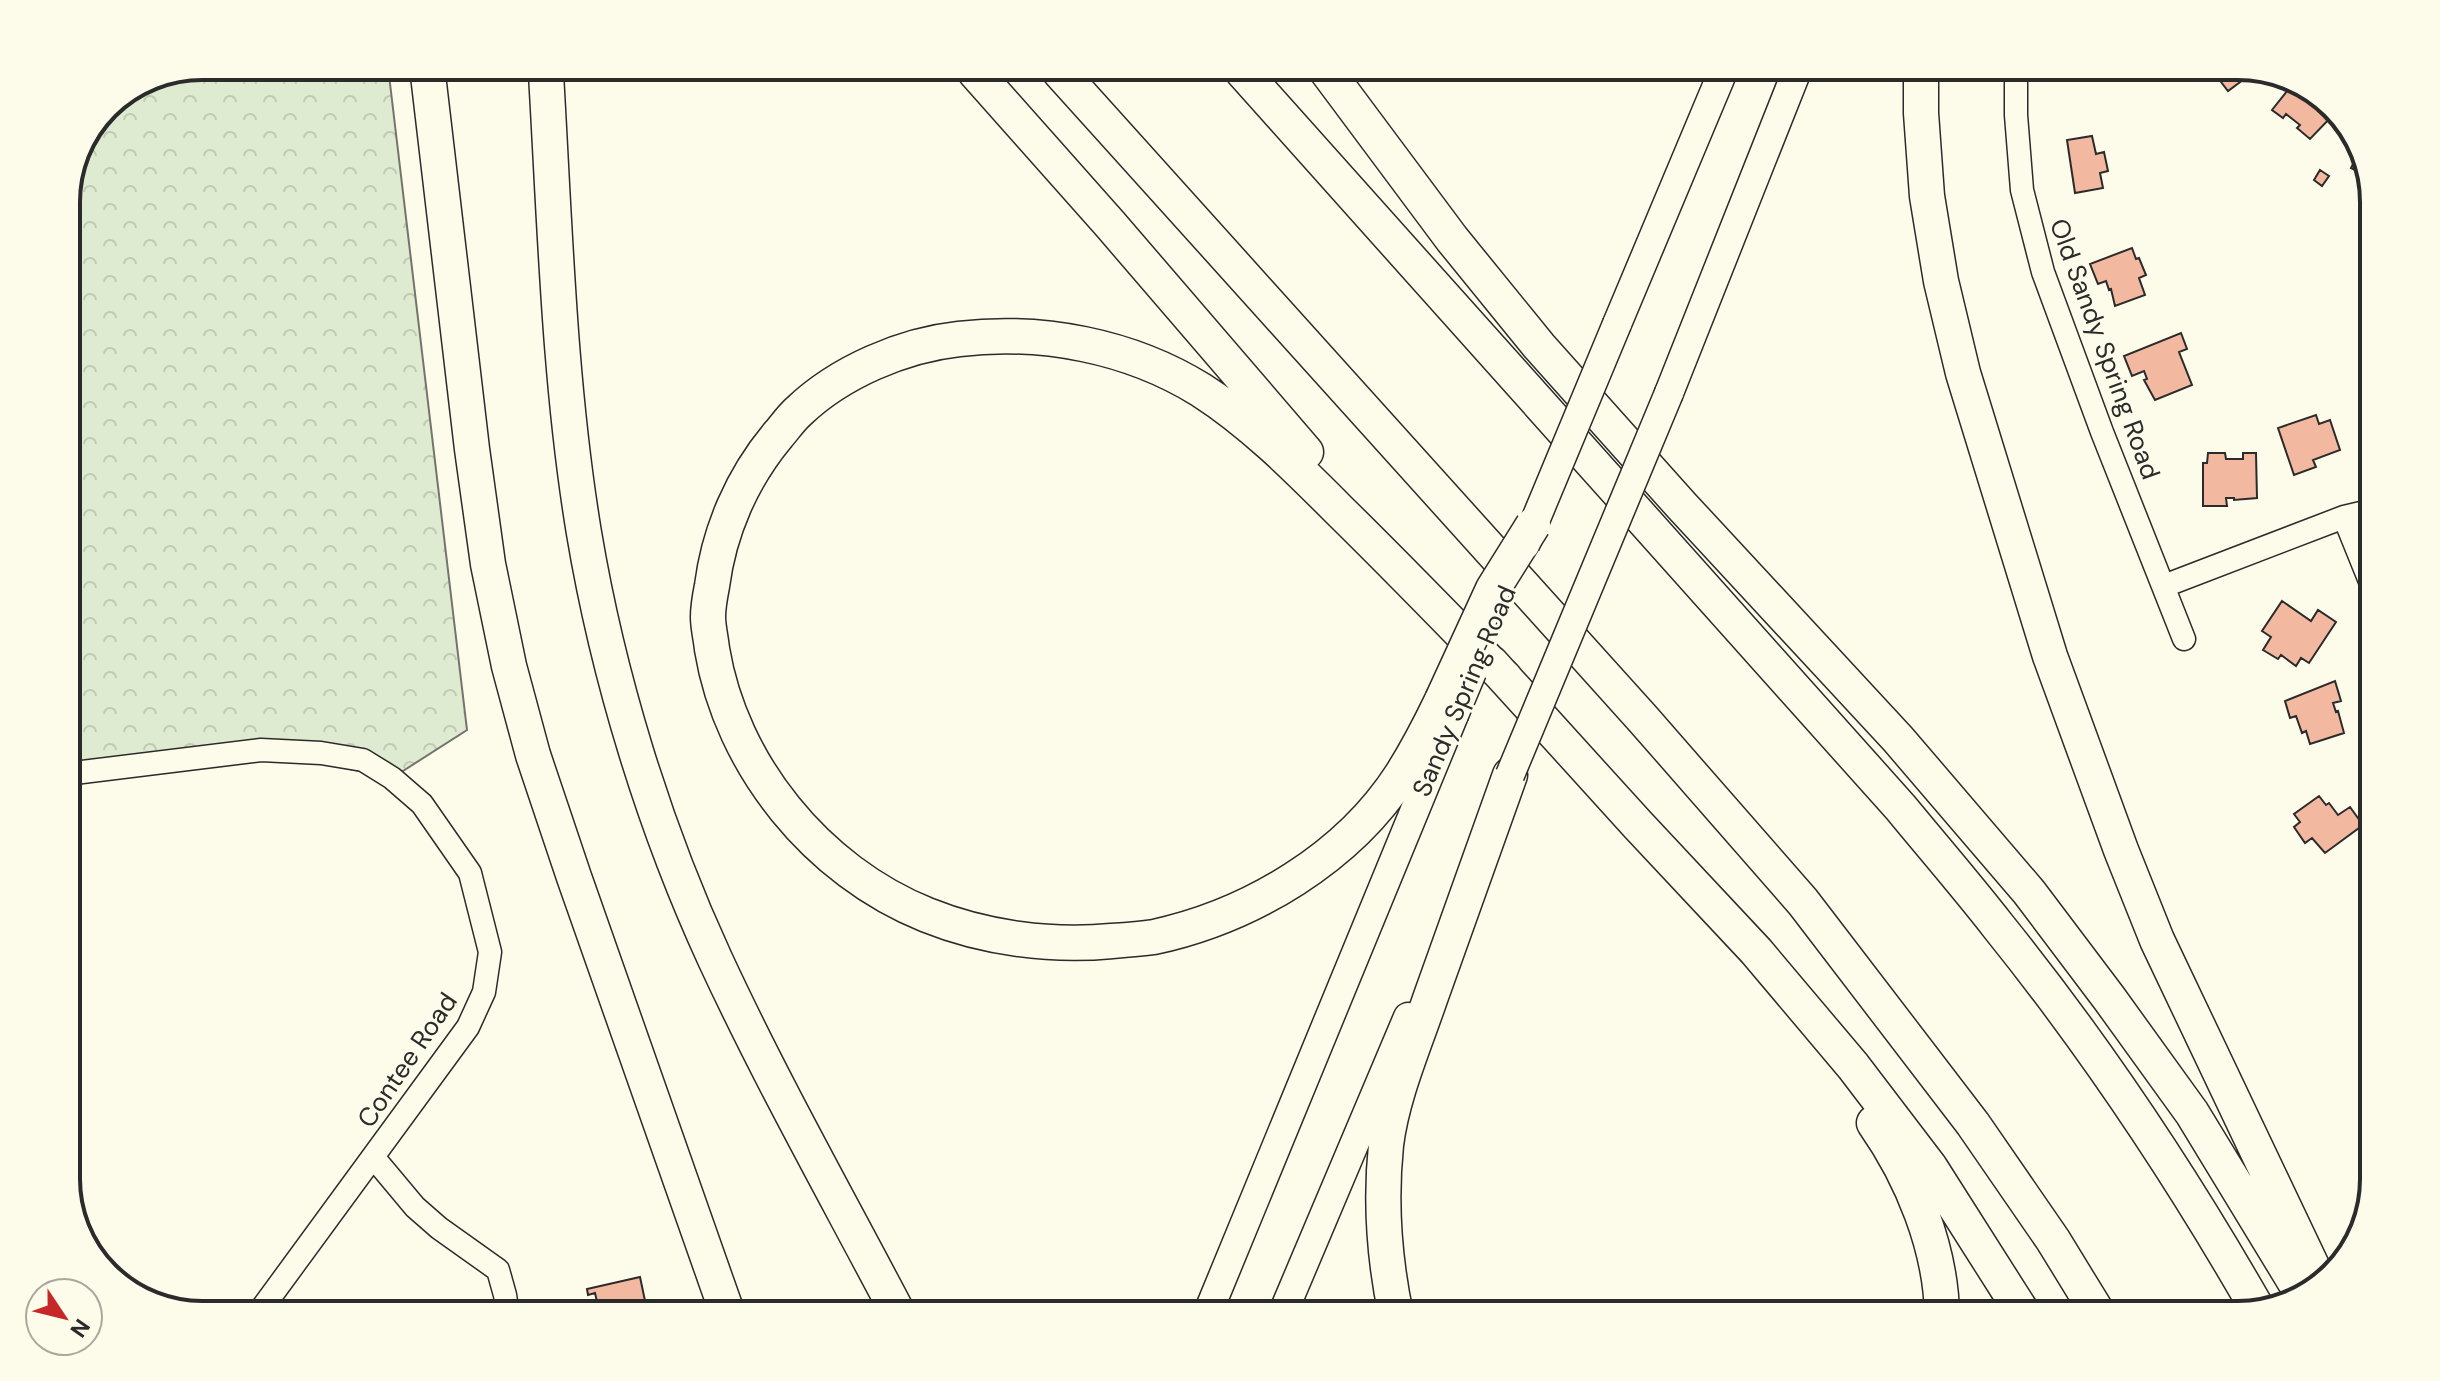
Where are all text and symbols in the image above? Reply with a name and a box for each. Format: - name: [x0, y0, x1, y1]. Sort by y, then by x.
- street label: Old Sandy Spring Road: [2042, 214, 2168, 484]
- street label: Sandy Spring Road: [1404, 580, 1524, 802]
- street label: Contee Road: [349, 986, 465, 1134]
- north arrow: [24, 1277, 104, 1357]
- text: N: [63, 1313, 96, 1343]

